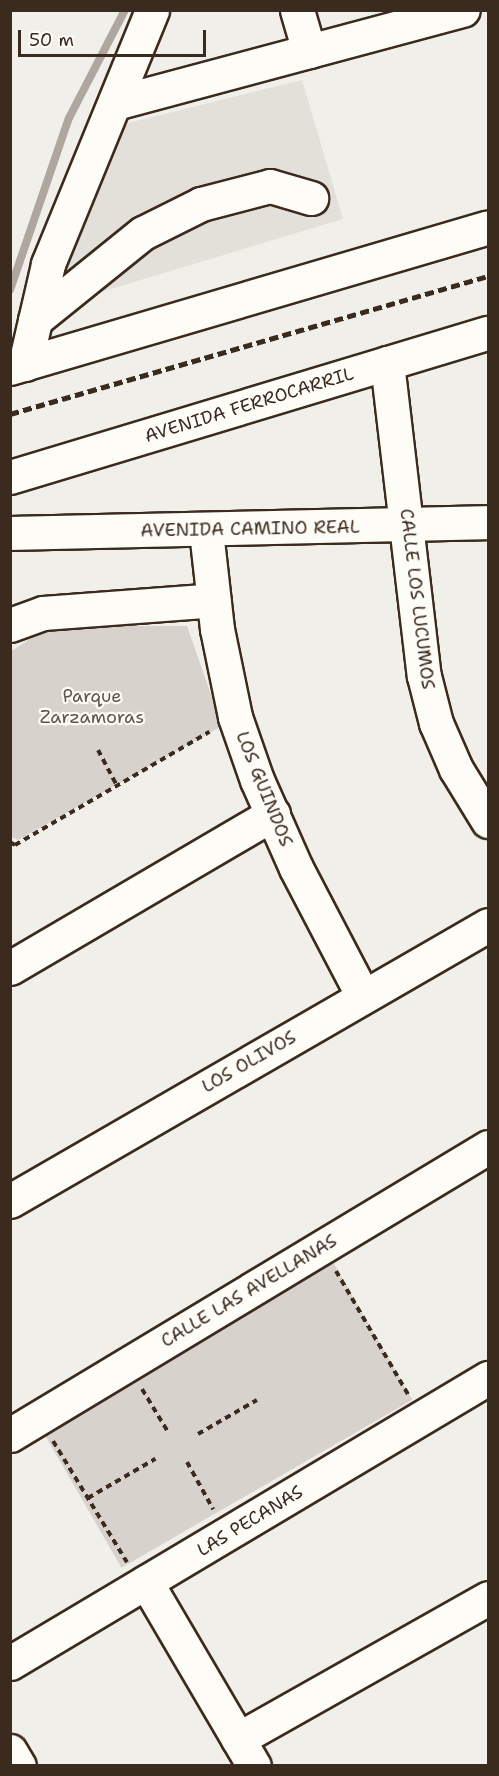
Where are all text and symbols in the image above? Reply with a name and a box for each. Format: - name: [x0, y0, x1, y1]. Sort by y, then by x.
- scale bar: [21, 18, 208, 56]
- text: 50 m: [29, 28, 74, 52]
- street label: AVENIDA FERROCARRIL: [142, 363, 356, 447]
- street label: CALLE LOS LUCUMOS: [395, 507, 439, 691]
- street label: AVENIDA CAMINO REAL: [140, 516, 360, 542]
- park label: Parque Zarzamoras: [40, 686, 144, 728]
- street label: LOS GUINDOS: [231, 728, 297, 850]
- street label: LOS OLIVOS: [198, 1026, 300, 1098]
- street label: CALLE LAS AVELLANAS: [157, 1230, 341, 1352]
- street label: LAS PECANAS: [193, 1481, 307, 1561]

